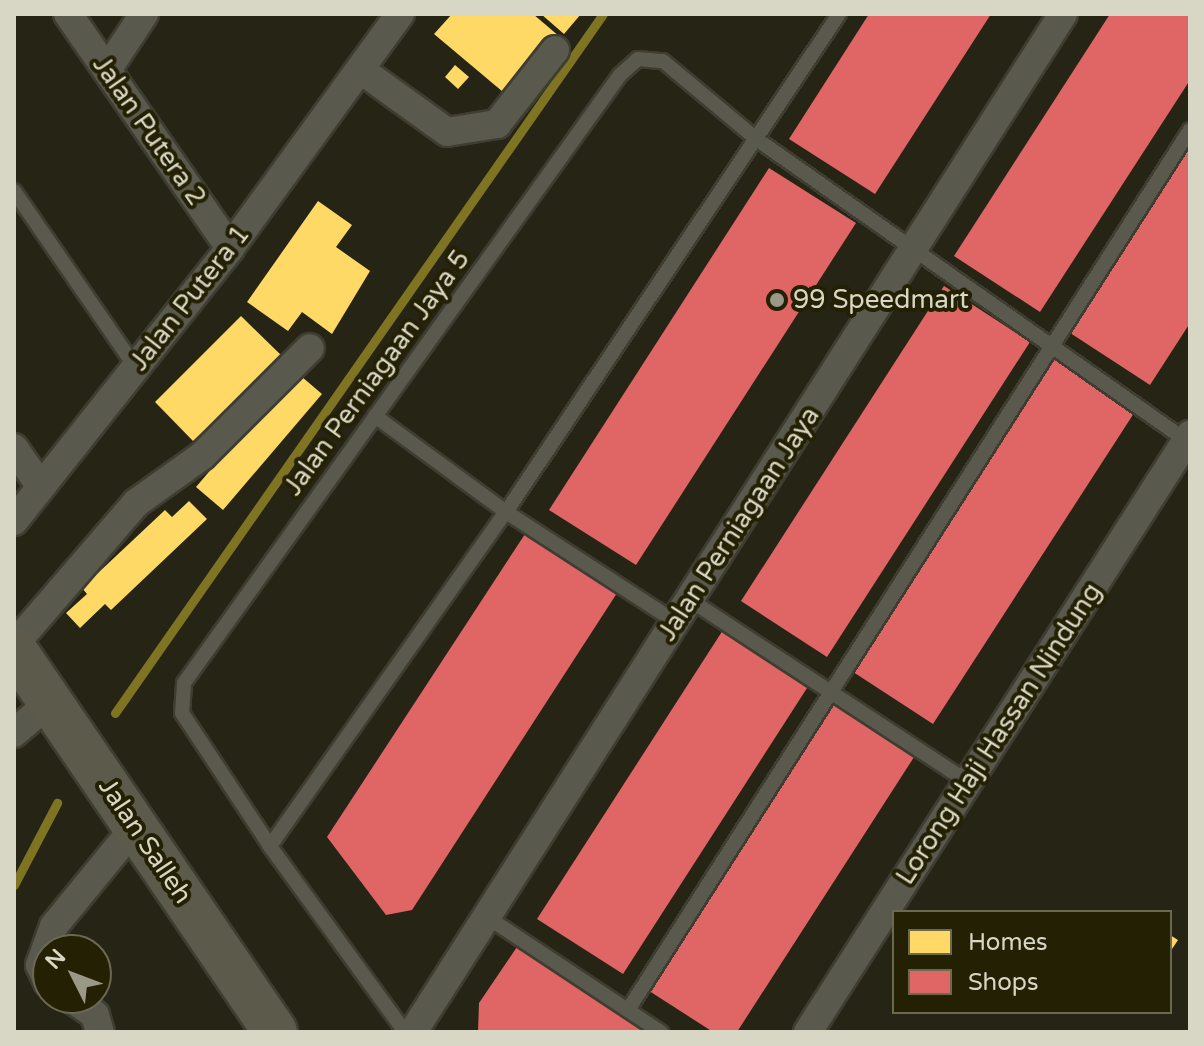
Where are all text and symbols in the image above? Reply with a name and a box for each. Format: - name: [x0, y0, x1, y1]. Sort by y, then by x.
- street label: Jalan Putera 2: [86, 50, 212, 212]
- street label: Jalan Putera 1: [124, 219, 256, 377]
- street label: Jalan Perniagaan Jaya 5: [278, 244, 476, 502]
- place label: 99 Speedmart: [793, 284, 969, 316]
- marker: 99 Speedmart: [768, 291, 786, 309]
- street label: Jalan Perniagaan Jaya: [652, 401, 826, 647]
- street label: Lorong Haji Hassan Nindung: [890, 577, 1108, 891]
- street label: Jalan Salleh: [92, 772, 198, 910]
- legend: [892, 910, 1172, 1014]
- text: Homes: [968, 928, 1048, 957]
- north arrow: [32, 934, 112, 1014]
- text: N: [40, 944, 71, 975]
- text: Shops: [968, 968, 1038, 997]

